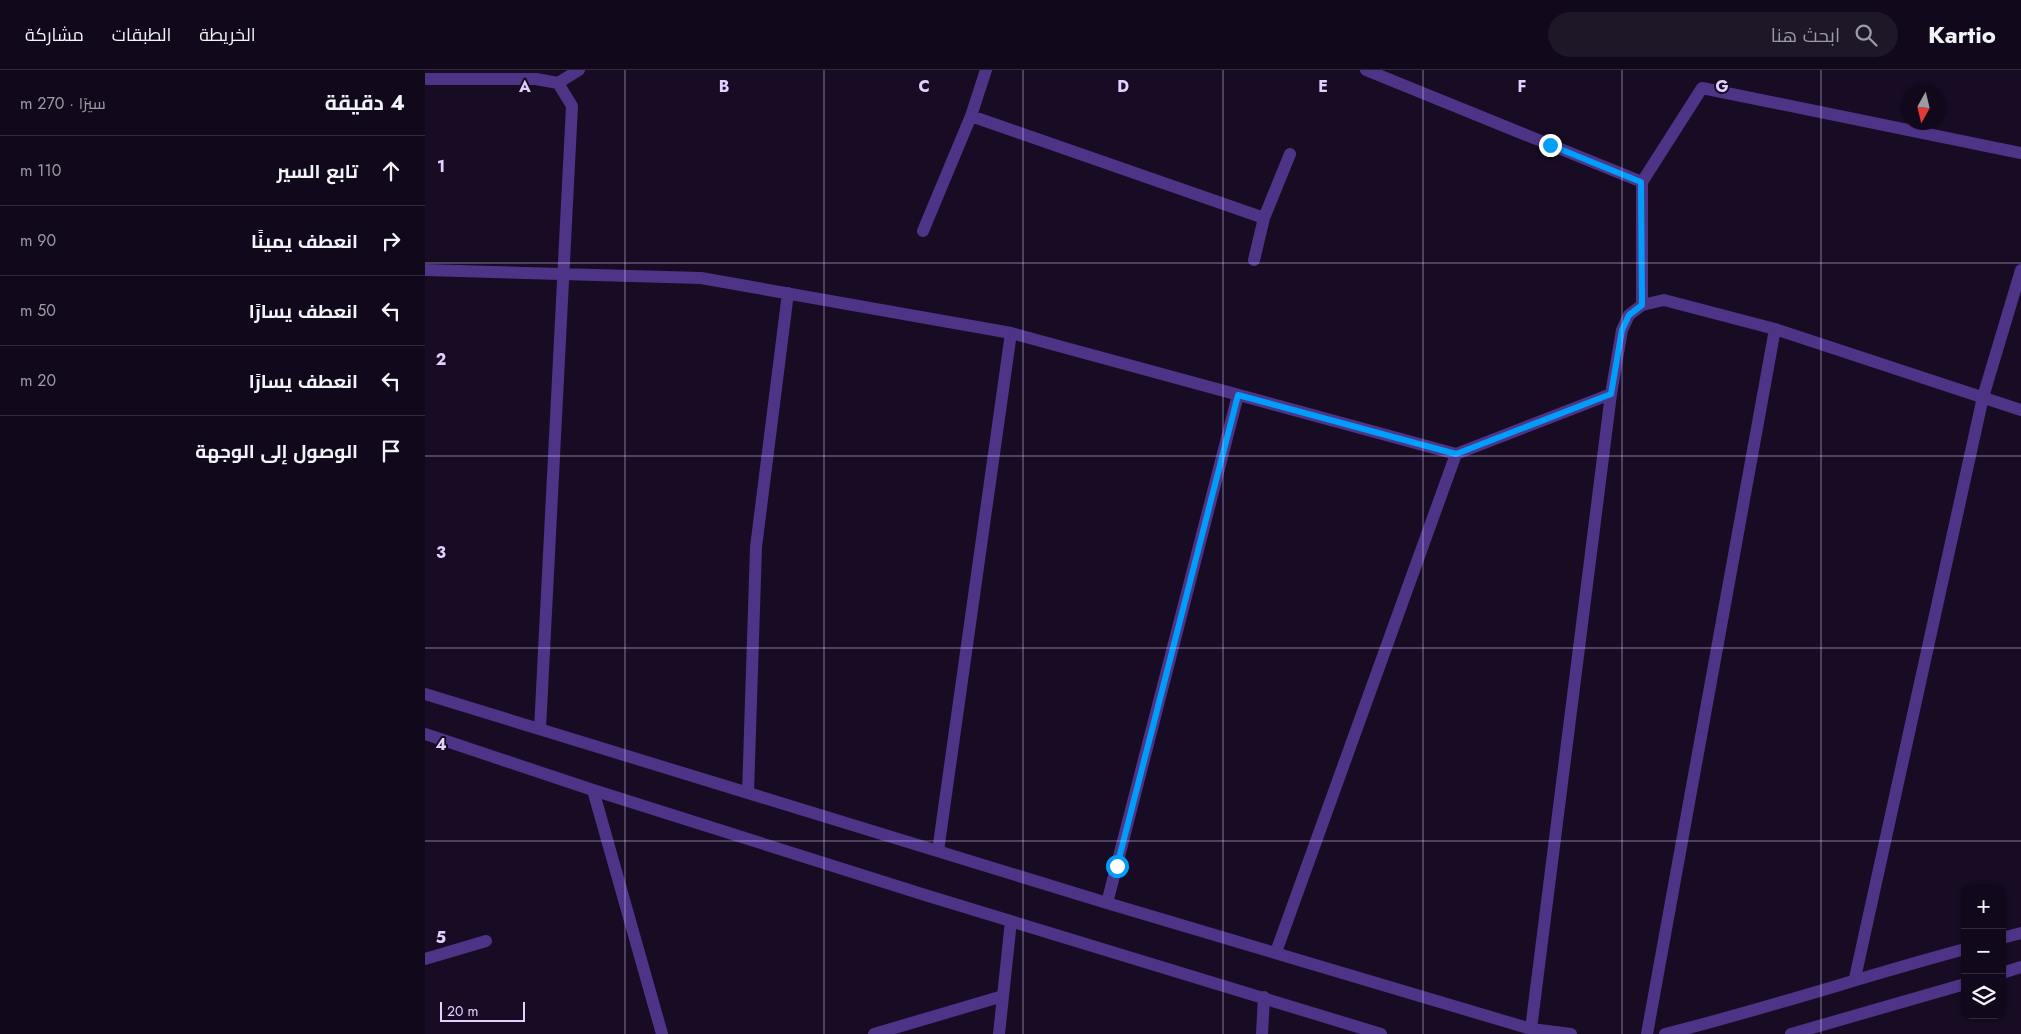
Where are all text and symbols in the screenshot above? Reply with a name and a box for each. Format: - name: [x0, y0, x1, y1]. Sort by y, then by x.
- search box: [1548, 12, 1898, 57]
- text: Kartio: [1928, 17, 1996, 52]
- icon: search: [1852, 21, 1880, 49]
- text: مشاركة: [25, 22, 84, 48]
- text: الطبقات: [112, 22, 171, 48]
- text: الخريطة: [199, 22, 256, 48]
- text: ابحث هنا: [1771, 22, 1840, 49]
- text: A: [518, 75, 531, 98]
- text: B: [719, 75, 729, 98]
- text: C: [918, 75, 930, 98]
- text: D: [1117, 75, 1129, 98]
- text: E: [1318, 75, 1328, 98]
- text: F: [1518, 75, 1526, 98]
- text: G: [1715, 75, 1729, 98]
- north arrow: [1901, 85, 1946, 130]
- text: 4 دقيقة: [325, 88, 405, 118]
- text: سيرًا · 270 m: [20, 92, 106, 115]
- route end: [1539, 134, 1562, 157]
- text: 1: [437, 155, 445, 178]
- icon: ahead: [377, 157, 405, 185]
- text: تابع السير: [277, 158, 358, 185]
- text: 110 m: [20, 159, 61, 182]
- icon: right: [377, 227, 405, 255]
- text: انعطف يمينًا: [251, 228, 358, 255]
- text: 90 m: [20, 229, 56, 252]
- icon: left: [377, 297, 405, 325]
- text: انعطف يسارًا: [249, 298, 358, 325]
- text: 50 m: [20, 299, 56, 322]
- text: 2: [436, 348, 446, 371]
- icon: left: [377, 367, 405, 395]
- text: انعطف يسارًا: [249, 368, 358, 395]
- text: 20 m: [20, 369, 56, 392]
- icon: arrive: [377, 437, 405, 465]
- text: الوصول إلى الوجهة: [195, 438, 358, 465]
- text: 3: [436, 541, 446, 564]
- text: 4: [435, 733, 447, 756]
- route start: [1106, 855, 1129, 878]
- map controls: [1961, 884, 2006, 1019]
- button: +: [1961, 884, 2006, 929]
- text: 5: [436, 926, 446, 949]
- button: −: [1961, 929, 2006, 974]
- button: layers: [1961, 974, 2006, 1019]
- scale bar: [440, 999, 525, 1022]
- text: 20 m: [447, 1001, 479, 1021]

